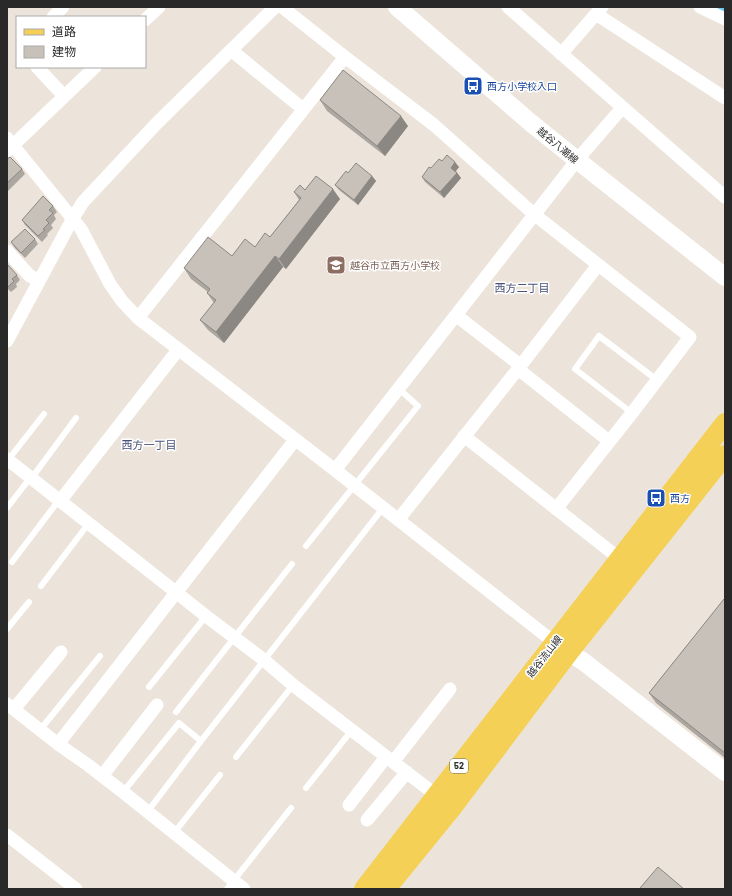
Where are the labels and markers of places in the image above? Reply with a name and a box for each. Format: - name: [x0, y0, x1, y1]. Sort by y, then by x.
- bus stop icon: 西方小学校入口: [462, 75, 484, 97]
- place label: 西方小学校入口: [487, 80, 557, 92]
- school or university icon: 越谷市立西方小学校: [325, 254, 347, 276]
- place label: 越谷市立西方小学校: [350, 259, 440, 271]
- bus stop icon: 西方: [645, 487, 667, 509]
- place label: 西方: [670, 492, 690, 504]

